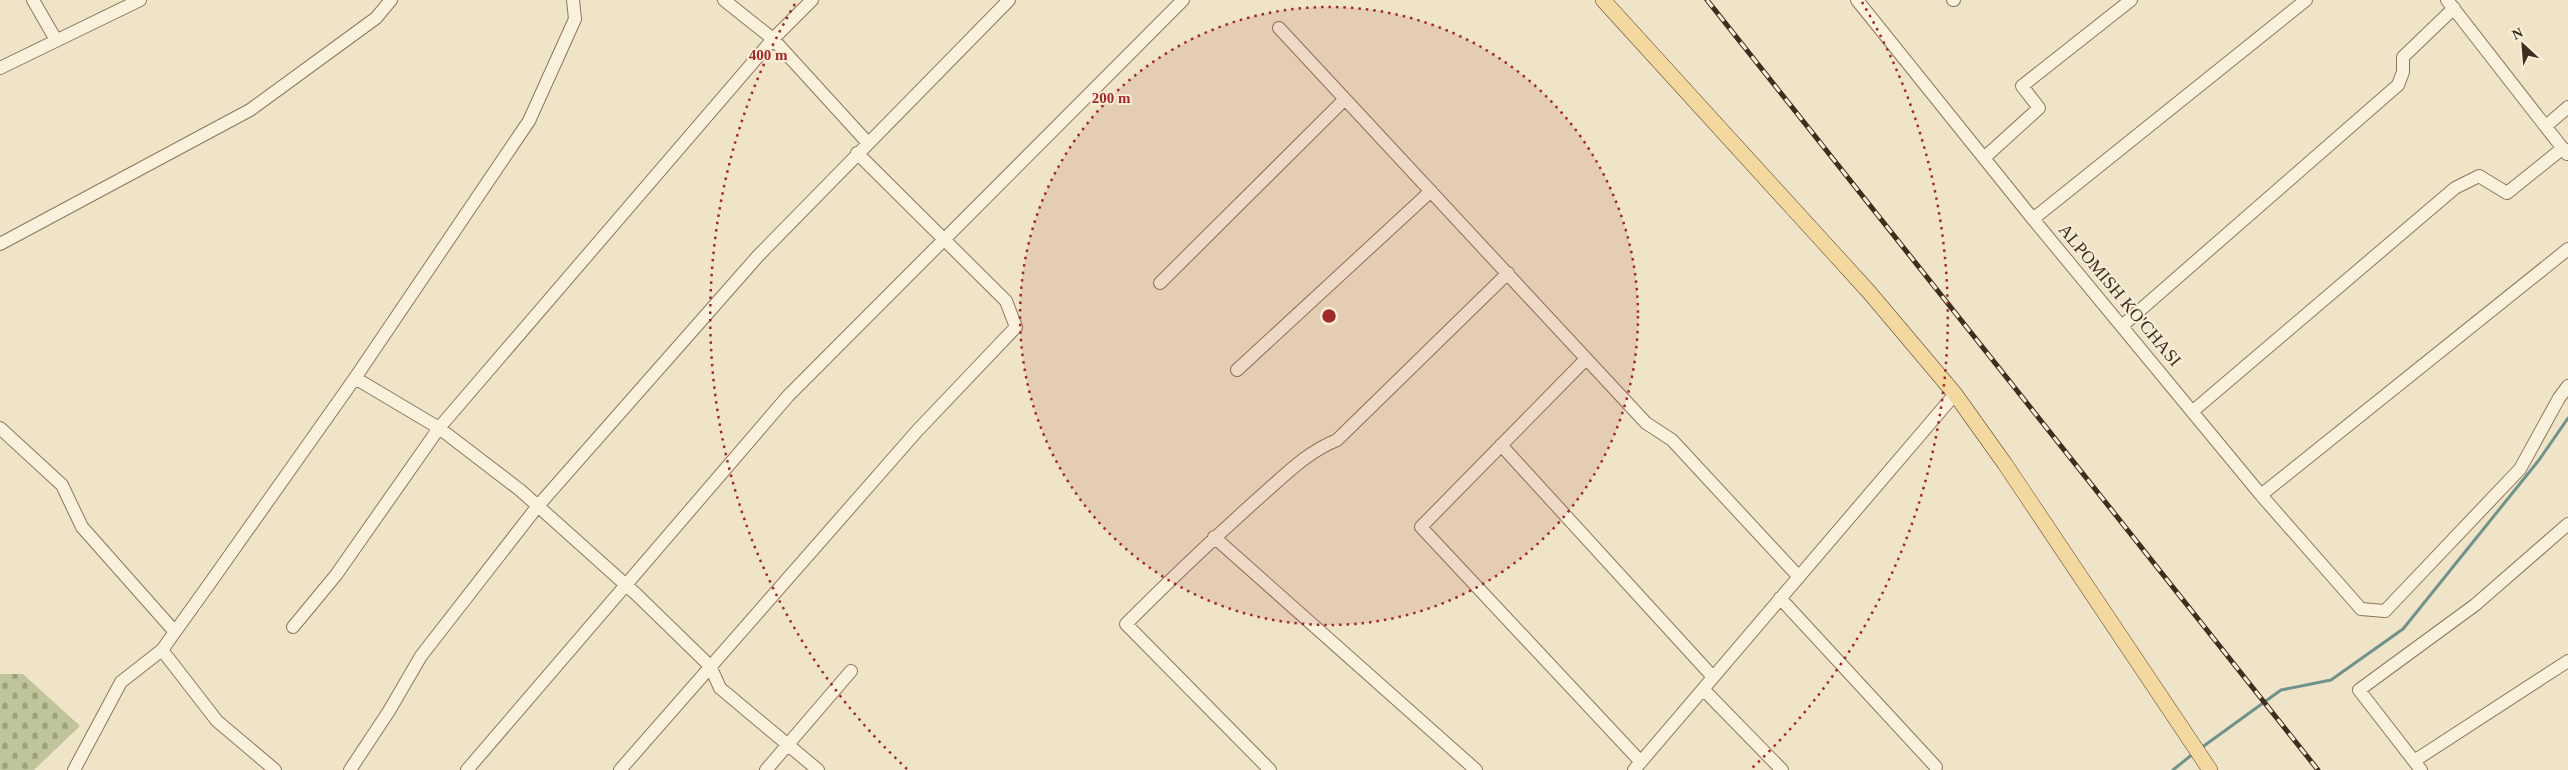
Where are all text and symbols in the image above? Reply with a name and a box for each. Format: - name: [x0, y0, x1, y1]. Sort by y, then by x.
- north arrow: [2498, 20, 2548, 70]
- text: N: [2510, 25, 2525, 43]
- text: 400 m: [749, 47, 788, 63]
- text: 200 m: [1092, 90, 1131, 106]
- street label: ALPOMISH KO'CHASI: [2055, 220, 2185, 370]
- centre of rings: [1320, 307, 1338, 325]

